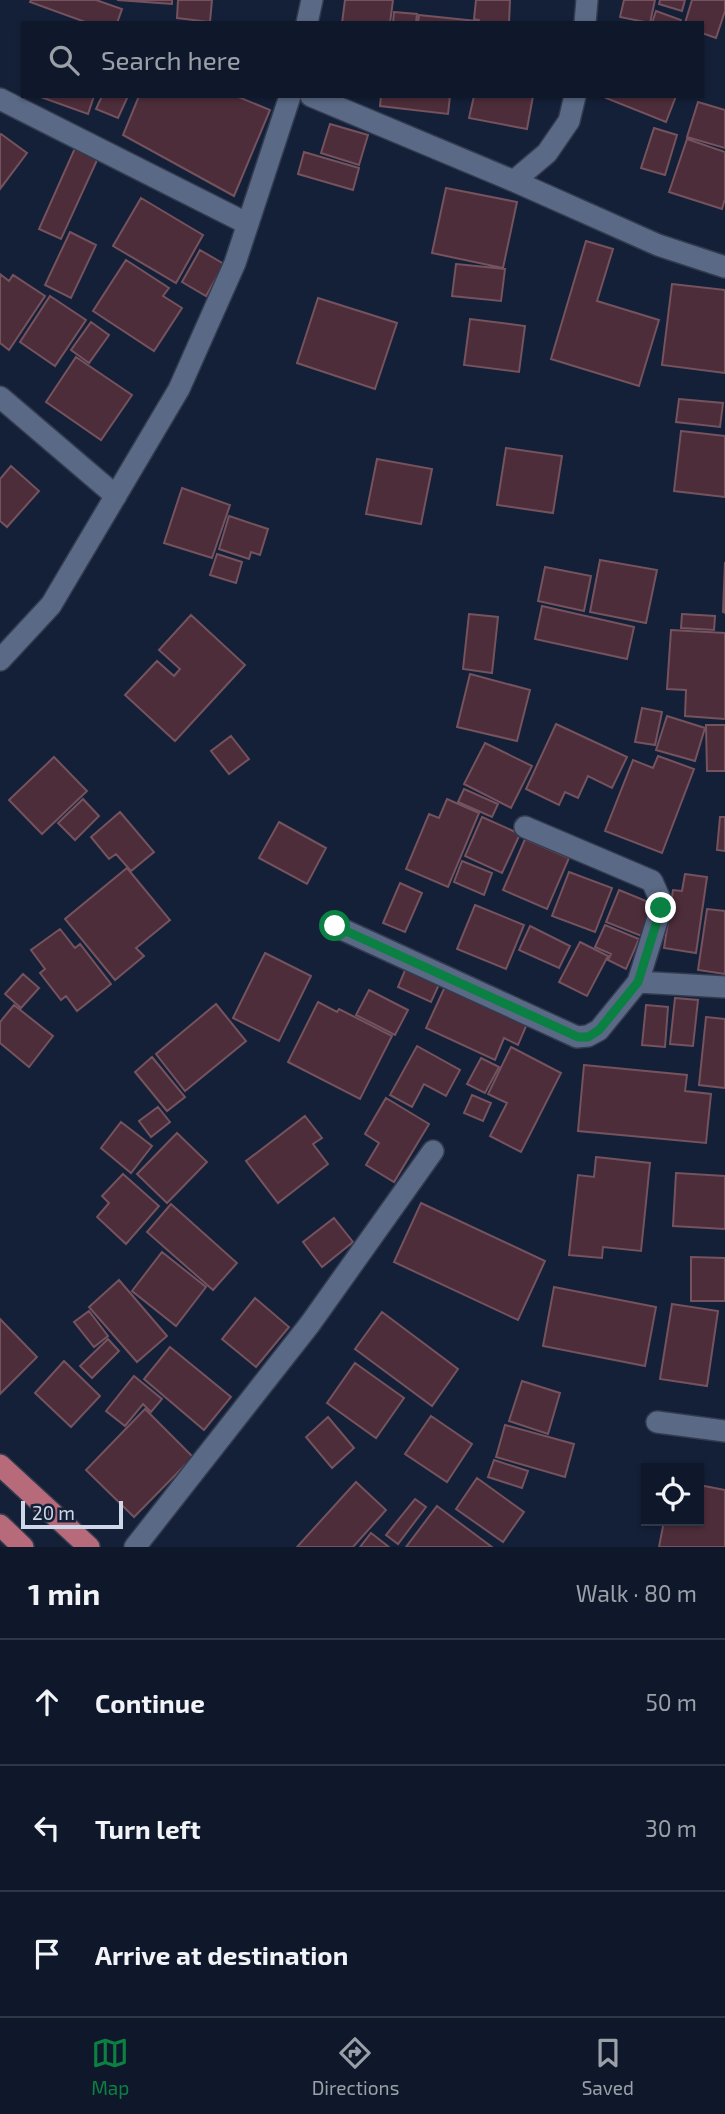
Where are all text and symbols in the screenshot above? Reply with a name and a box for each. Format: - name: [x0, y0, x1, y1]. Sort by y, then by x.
- search box: [21, 21, 704, 98]
- icon: search: [45, 41, 83, 79]
- text: Search here: [101, 44, 241, 75]
- route end: [645, 892, 676, 923]
- route start: [319, 910, 350, 941]
- map controls: [641, 1463, 704, 1526]
- button: locate: [641, 1463, 704, 1526]
- scale bar: [21, 1498, 122, 1530]
- text: 20 m: [32, 1501, 75, 1524]
- text: 1 min: [28, 1575, 100, 1611]
- text: Walk · 80 m: [576, 1579, 697, 1607]
- icon: ahead: [28, 1683, 66, 1721]
- text: Continue: [95, 1687, 205, 1718]
- text: 50 m: [646, 1688, 697, 1716]
- icon: left: [28, 1809, 66, 1847]
- text: Turn left: [95, 1813, 201, 1844]
- text: 30 m: [645, 1814, 697, 1842]
- icon: arrive: [28, 1935, 66, 1973]
- text: Arrive at destination: [95, 1939, 348, 1970]
- tab: Map: [91, 2034, 129, 2099]
- tab: Directions: [312, 2034, 399, 2099]
- tab: Saved: [582, 2034, 634, 2099]

